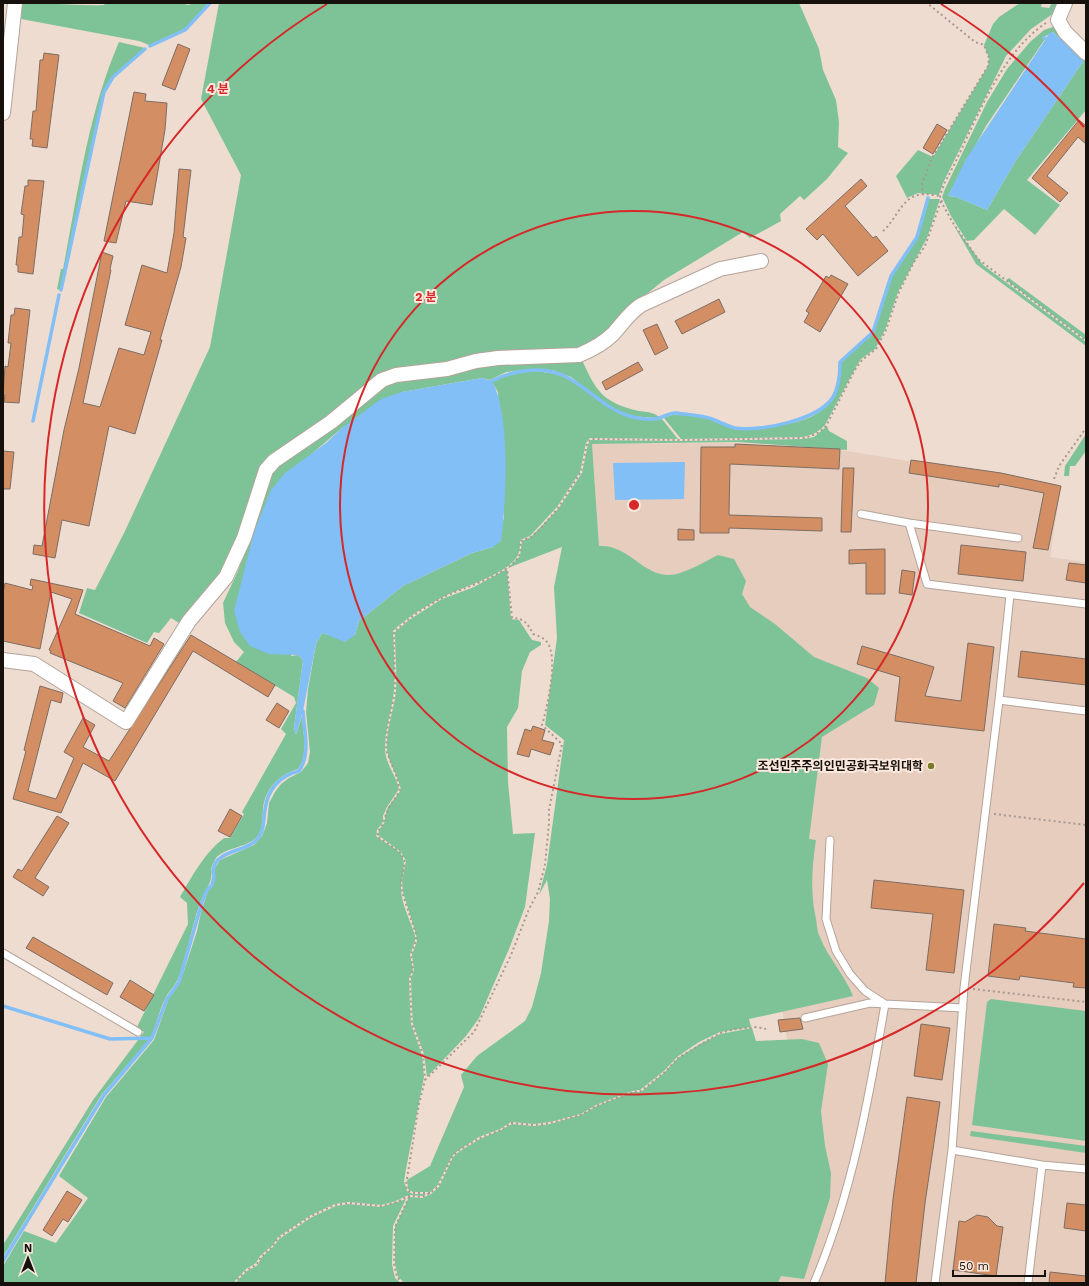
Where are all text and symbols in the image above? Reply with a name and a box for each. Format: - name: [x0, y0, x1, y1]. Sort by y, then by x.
- text: 4 분: [207, 82, 229, 96]
- text: 2 분: [415, 290, 437, 304]
- centre of rings: [627, 498, 641, 512]
- place label: 조선민주주의인민공화국보위대학: [757, 759, 923, 773]
- marker: 조선민주주의인민공화국보위대학: [926, 761, 936, 771]
- north arrow: [8, 1238, 48, 1278]
- text: N: [24, 1242, 32, 1255]
- scale bar: [953, 1252, 1045, 1278]
- text: 50 m: [959, 1259, 989, 1273]

